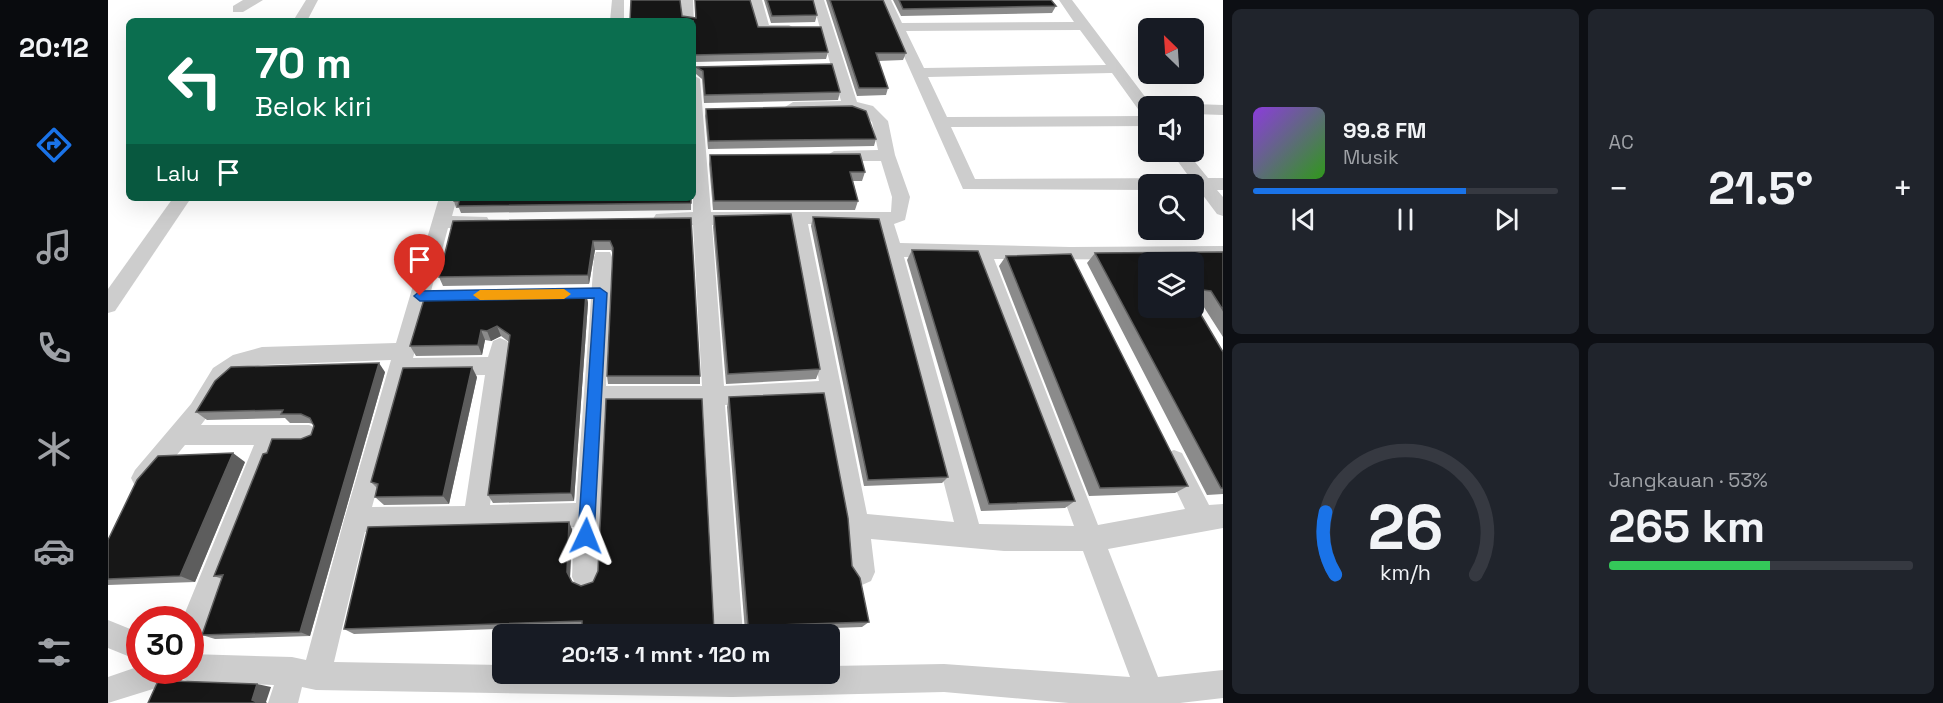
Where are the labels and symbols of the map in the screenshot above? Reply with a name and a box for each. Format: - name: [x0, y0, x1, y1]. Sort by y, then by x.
- north arrow: [1138, 18, 1204, 84]
- pin: [394, 234, 445, 296]
- position arrow: [554, 504, 618, 568]
- speed limit sign: 30: [126, 606, 204, 684]

